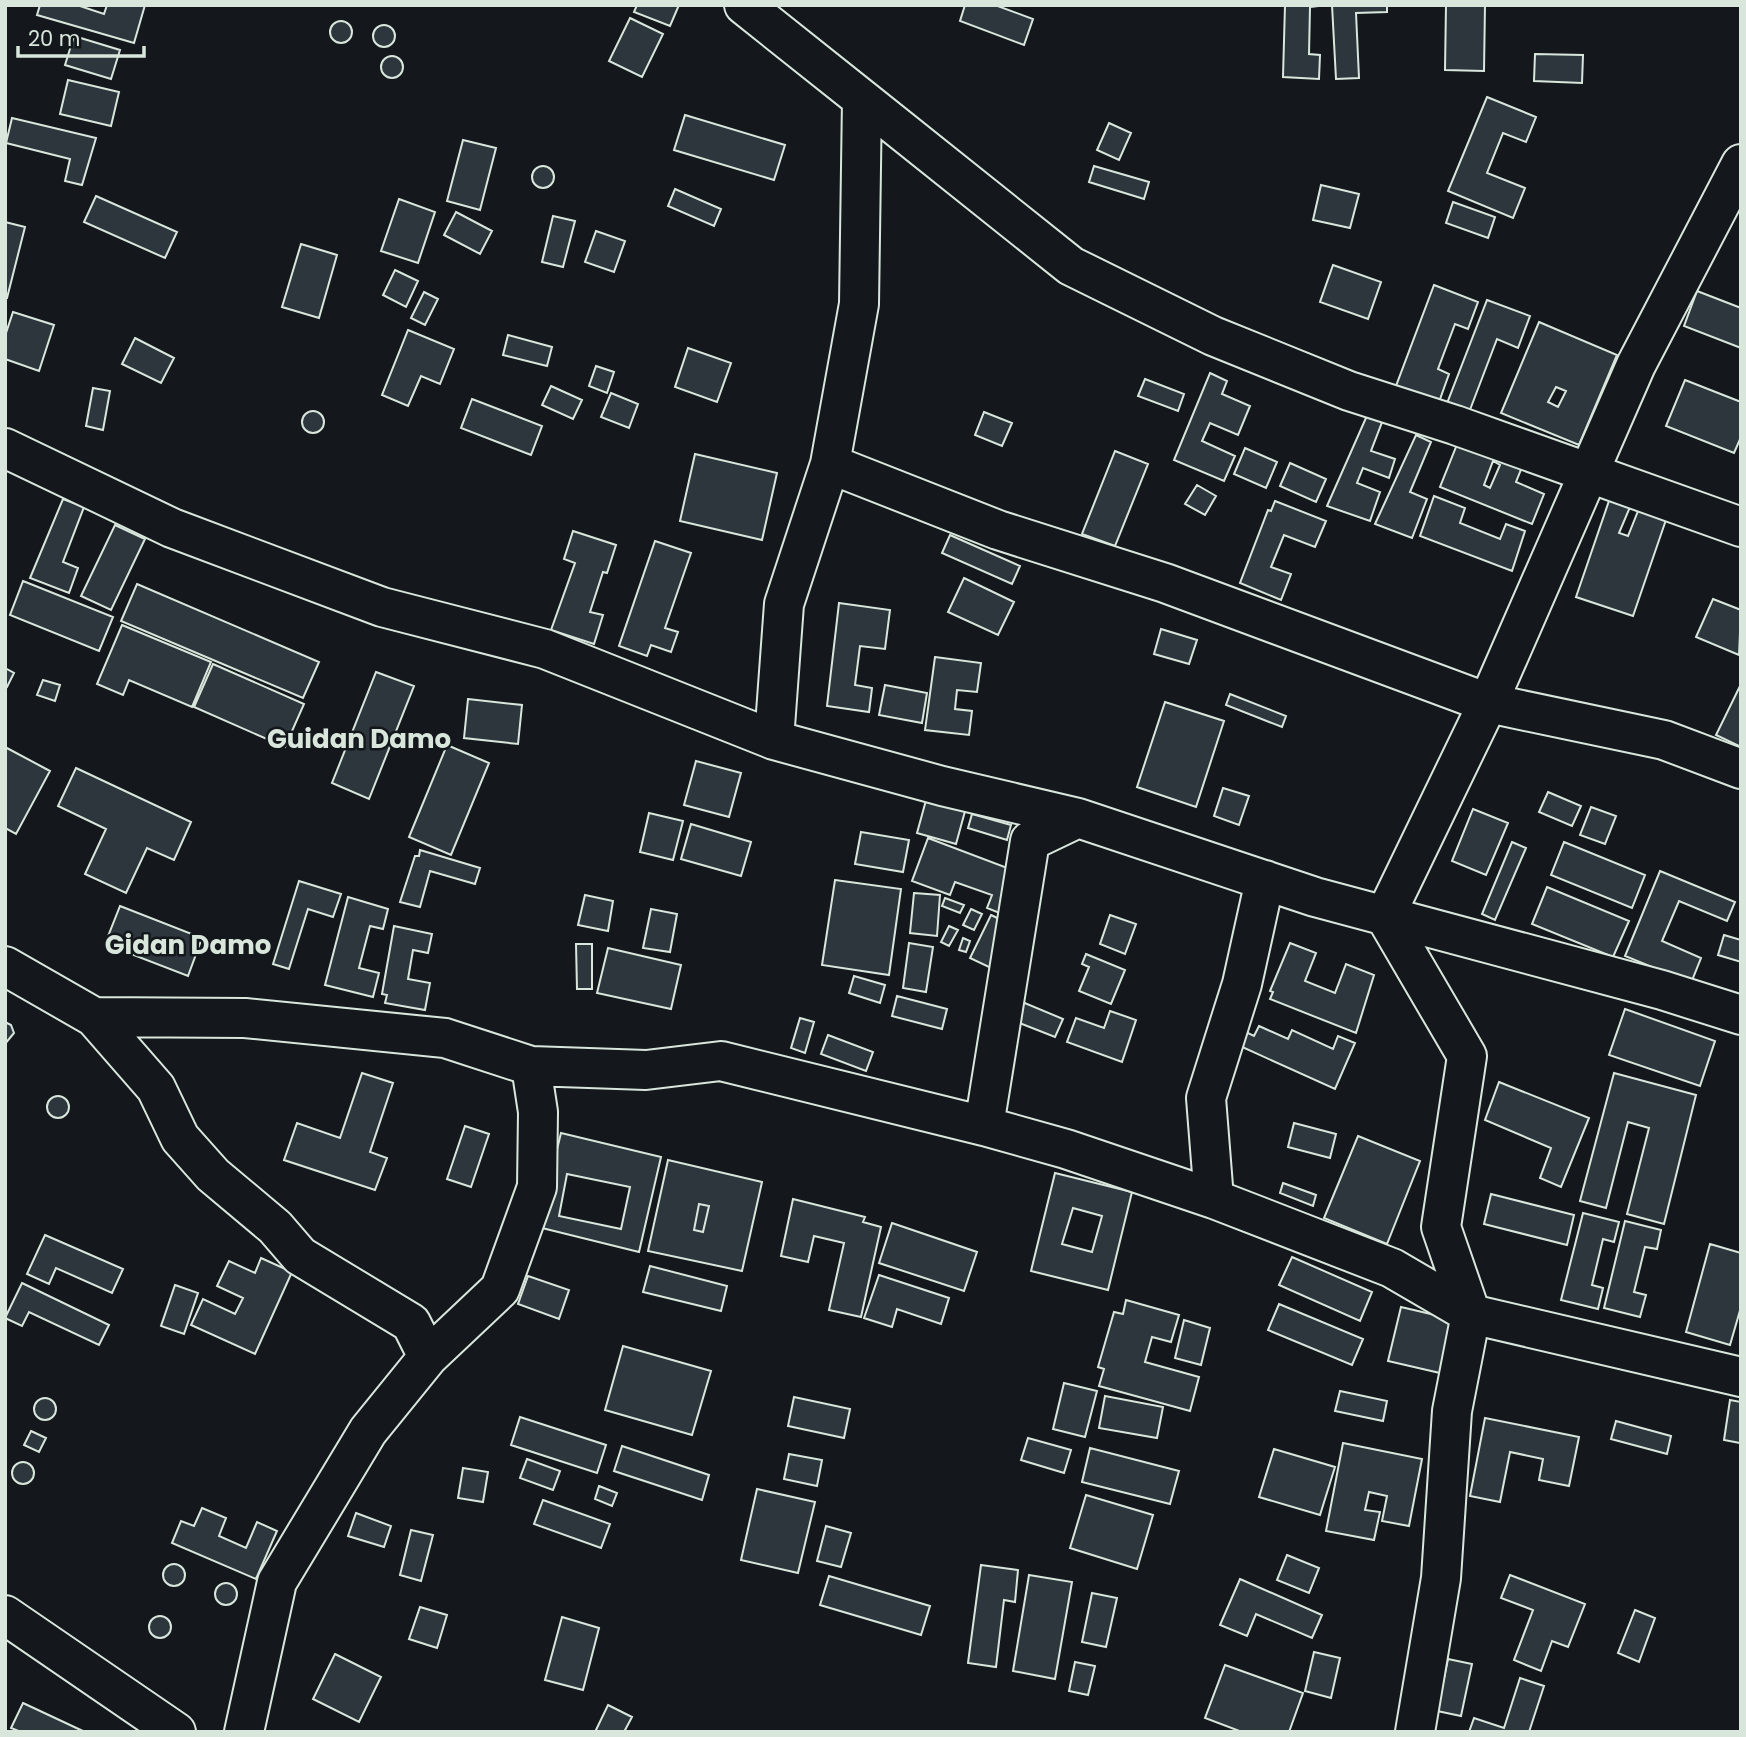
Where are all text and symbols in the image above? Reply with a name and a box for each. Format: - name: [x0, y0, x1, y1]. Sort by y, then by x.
- scale bar: [18, 14, 144, 58]
- text: 20 m: [28, 24, 81, 53]
- district label: Guidan Damo: [267, 721, 451, 757]
- district label: Gidan Damo: [105, 927, 271, 963]

